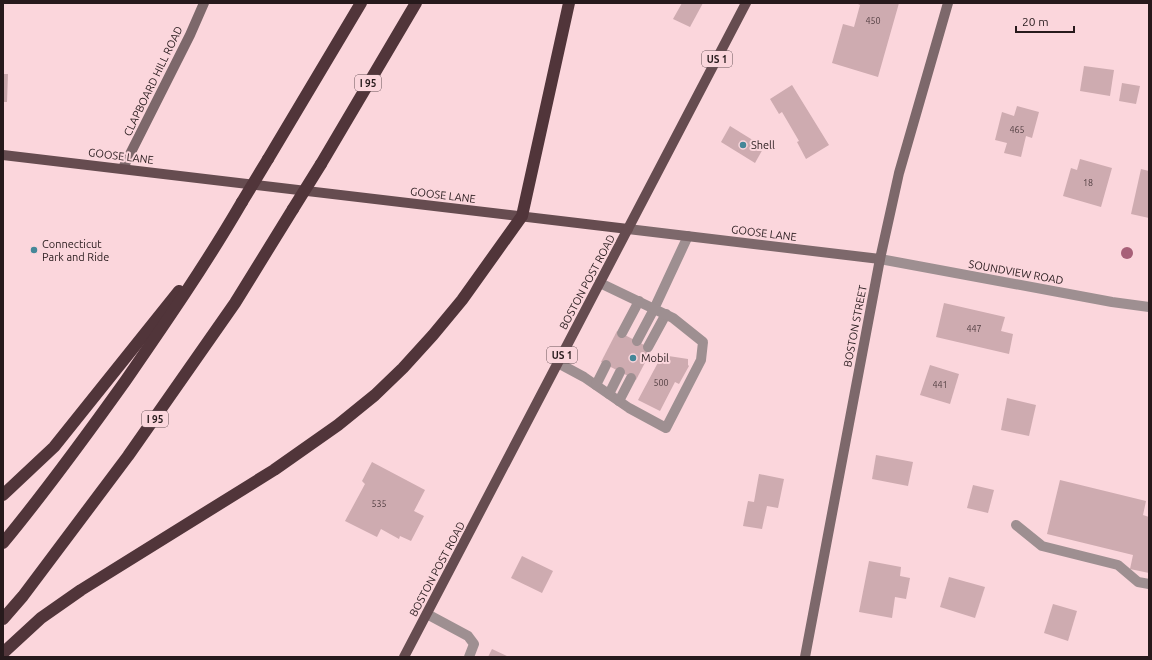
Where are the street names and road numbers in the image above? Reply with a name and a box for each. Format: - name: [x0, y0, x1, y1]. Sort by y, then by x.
- street label: CLAPBOARD HILL ROAD: [121, 24, 185, 138]
- road number: US 1: [702, 51, 732, 67]
- road number: I 95: [355, 75, 381, 91]
- street label: GOOSE LANE: [88, 146, 154, 166]
- street label: GOOSE LANE: [410, 185, 476, 205]
- street label: GOOSE LANE: [731, 223, 797, 243]
- street label: BOSTON POST ROAD: [557, 232, 617, 332]
- street label: SOUNDVIEW ROAD: [968, 258, 1065, 286]
- street label: BOSTON STREET: [841, 284, 869, 368]
- road number: US 1: [547, 347, 577, 363]
- road number: I 95: [142, 411, 168, 427]
- street label: BOSTON POST ROAD: [407, 519, 467, 619]

